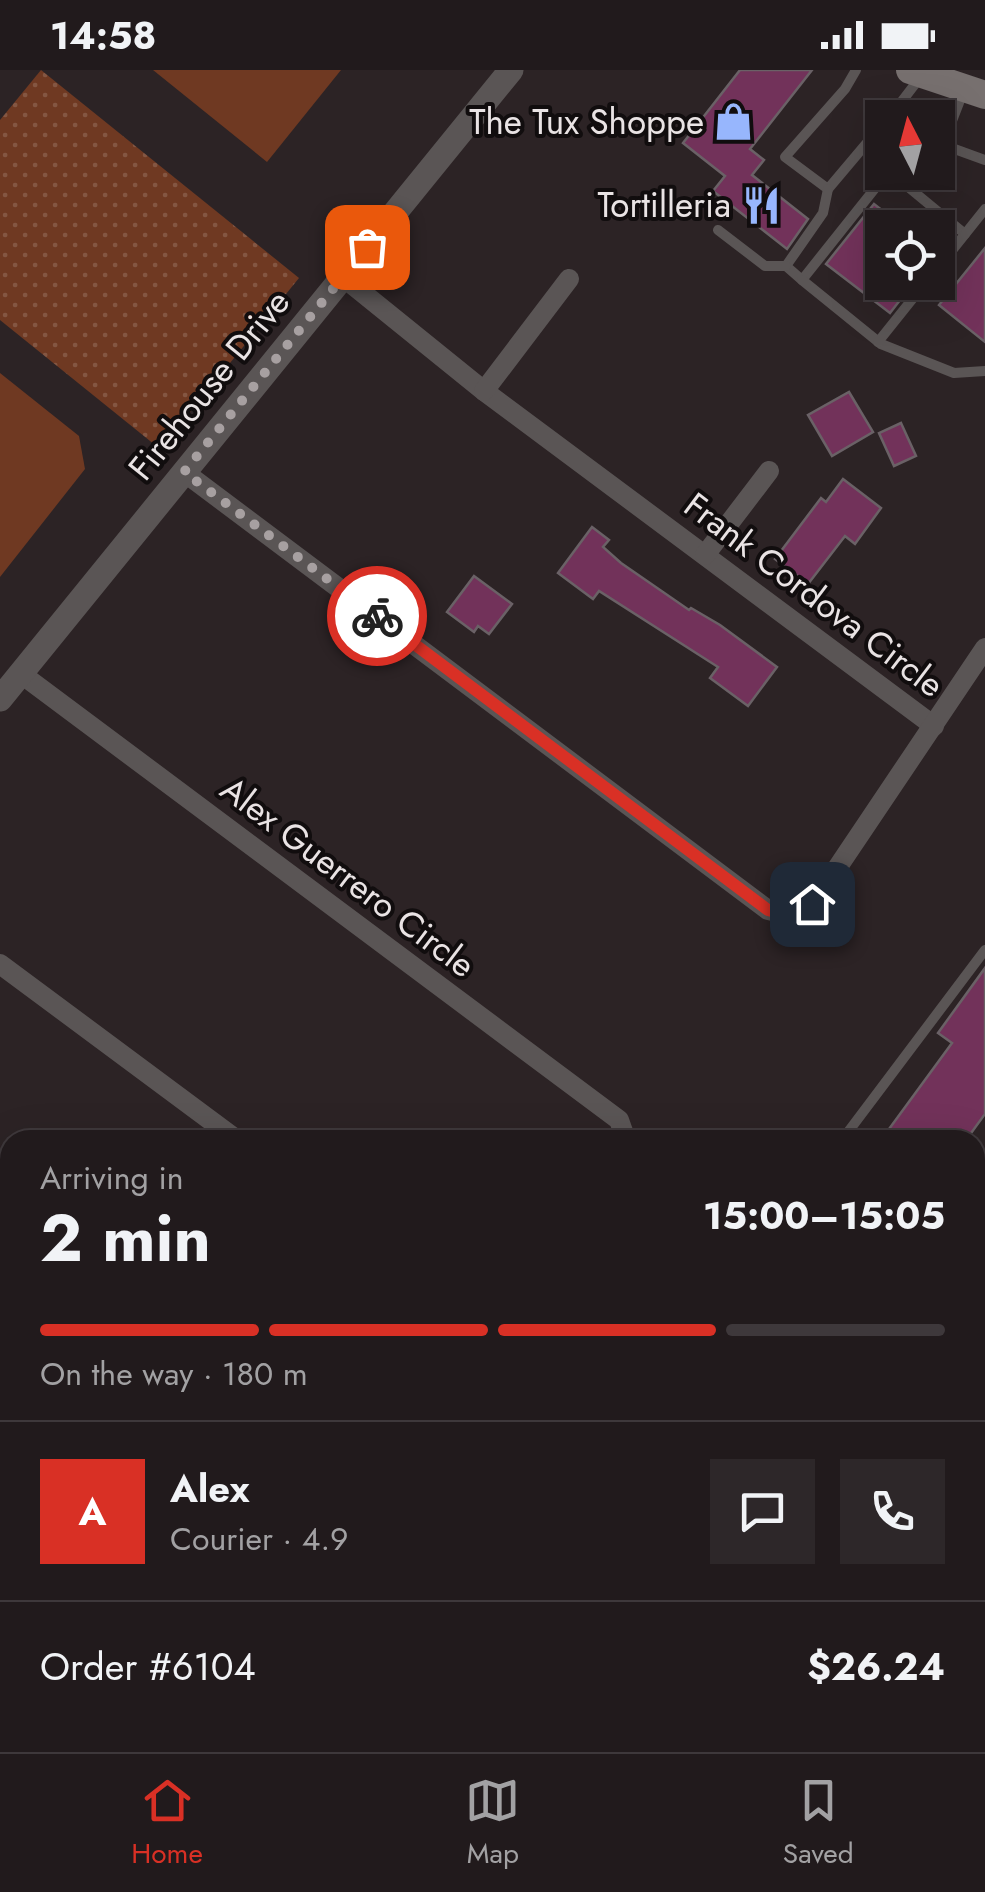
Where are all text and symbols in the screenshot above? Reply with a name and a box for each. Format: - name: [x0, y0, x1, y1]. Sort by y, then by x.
- text: 14:58: [50, 8, 156, 63]
- place label: The Tux Shoppe: [469, 97, 704, 147]
- north arrow: [865, 100, 955, 190]
- map controls: [865, 100, 955, 300]
- shop icon: The Tux Shoppe: [713, 101, 755, 143]
- place label: Tortilleria: [598, 180, 731, 230]
- restaurant icon: Tortilleria: [740, 184, 782, 226]
- pin: [325, 205, 410, 290]
- button: locate: [865, 210, 955, 300]
- icon: bag: [340, 220, 395, 275]
- street label: Firehouse Drive: [116, 279, 302, 491]
- street label: Frank Cordova Circle: [674, 481, 954, 709]
- courier: [327, 566, 427, 666]
- icon: bike: [350, 589, 405, 644]
- street label: Alex Guerrero Circle: [210, 765, 486, 989]
- pin: [770, 862, 855, 947]
- icon: home: [785, 877, 840, 932]
- text: Arriving in: [40, 1155, 184, 1201]
- text: 15:00–15:05: [703, 1188, 945, 1243]
- text: 2 min: [40, 1191, 211, 1285]
- text: On the way · 180 m: [40, 1351, 308, 1397]
- button: chat: [710, 1459, 815, 1564]
- button: phone: [840, 1459, 945, 1564]
- text: Alex: [170, 1461, 250, 1516]
- text: A: [79, 1484, 106, 1539]
- text: Courier · 4.9: [170, 1516, 348, 1562]
- text: Order #6104: [40, 1639, 256, 1694]
- text: $26.24: [807, 1639, 945, 1694]
- tab: Home: [131, 1773, 203, 1874]
- tab: Map: [465, 1773, 520, 1874]
- tab: Saved: [783, 1773, 854, 1874]

